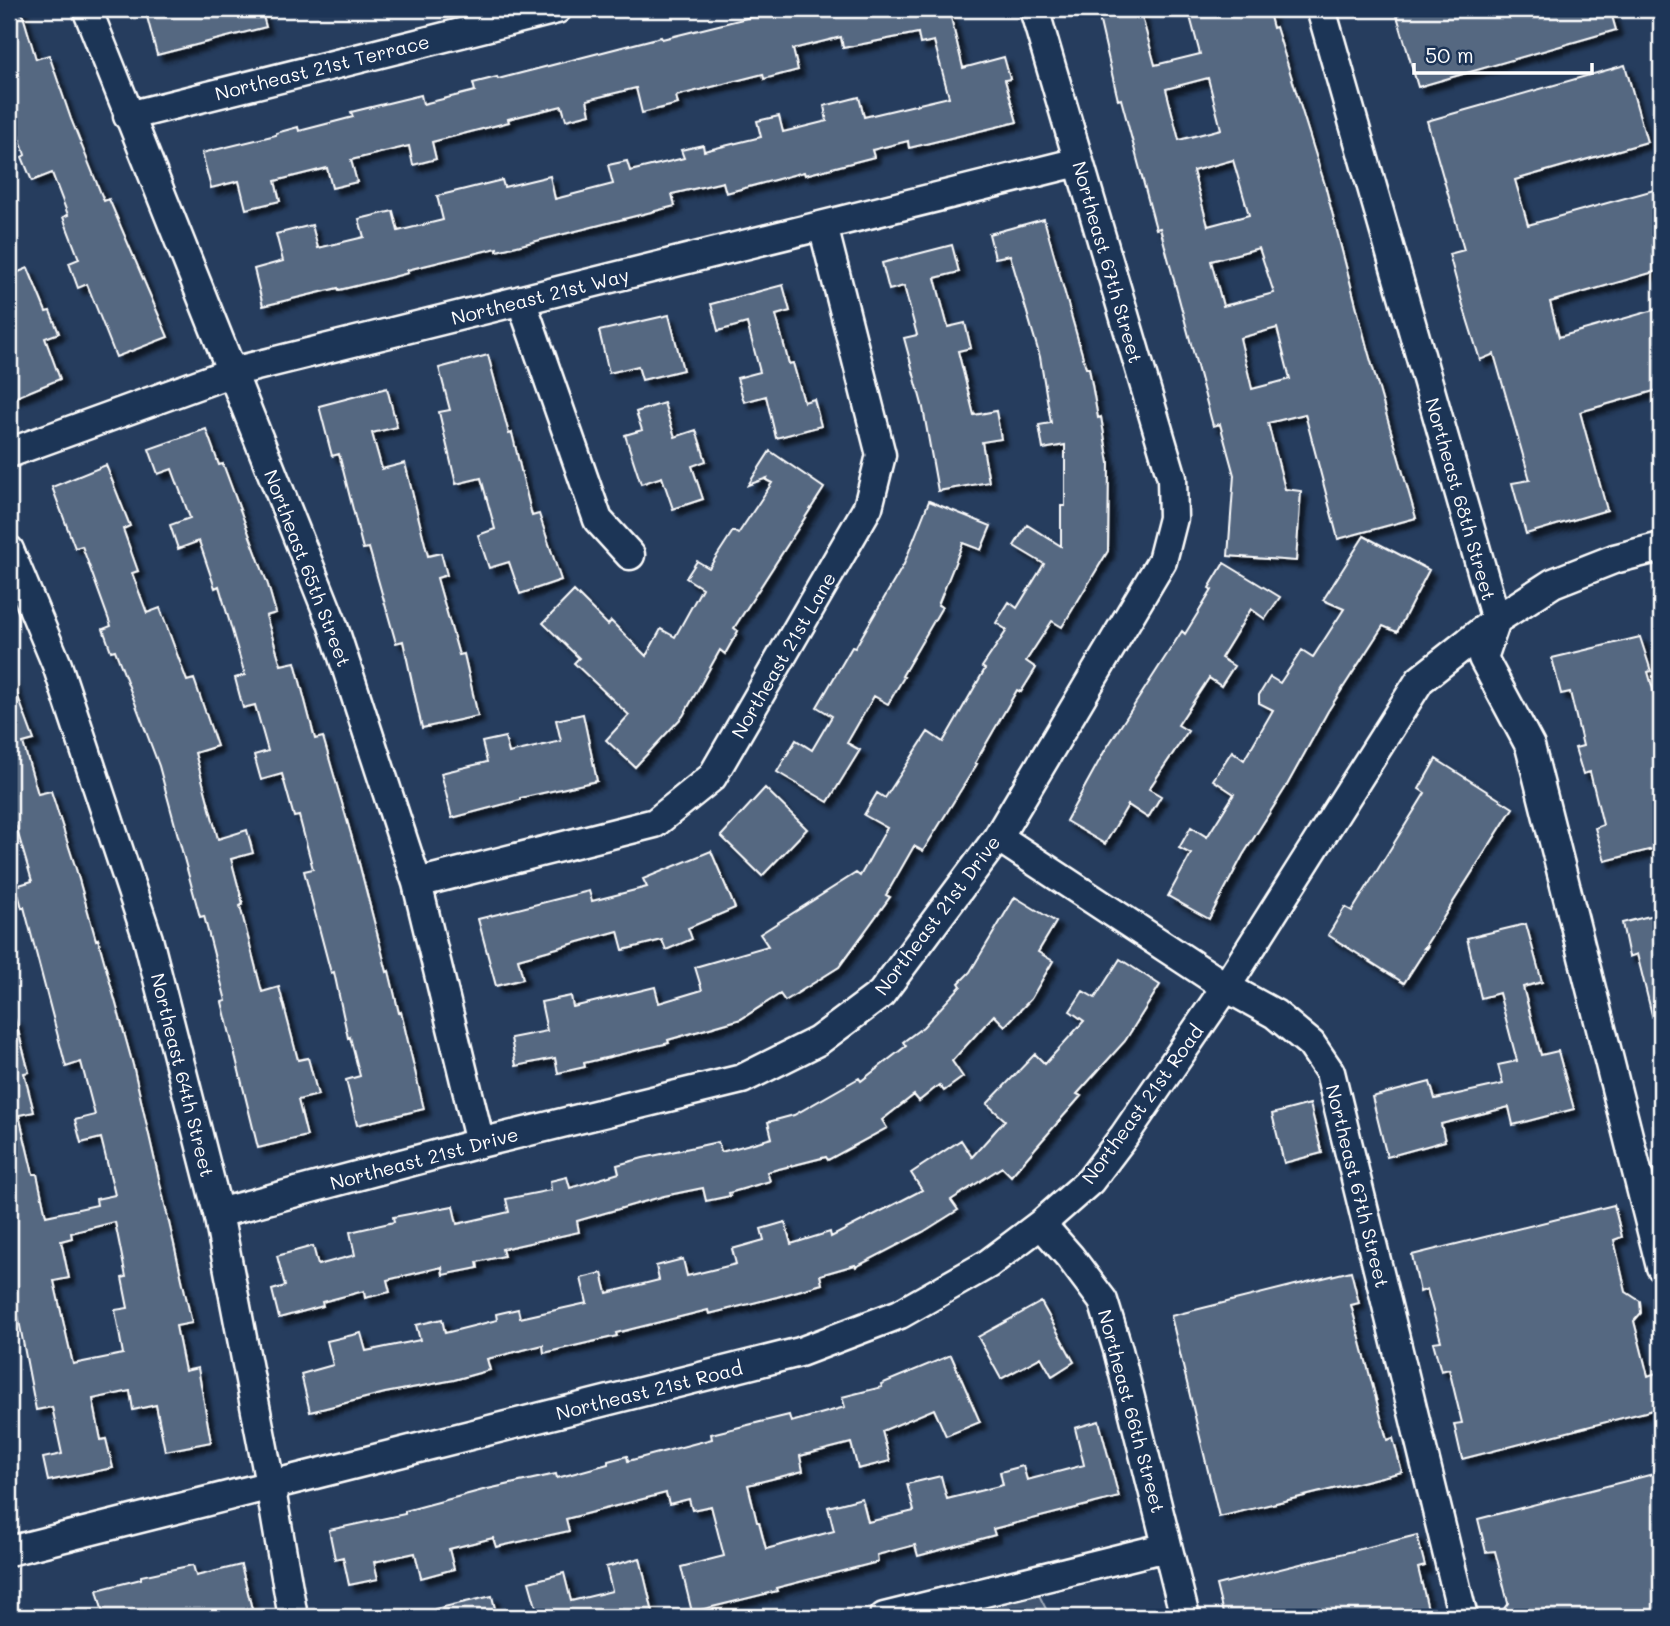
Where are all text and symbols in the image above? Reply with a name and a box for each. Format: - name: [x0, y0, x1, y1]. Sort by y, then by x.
- street label: Northeast 21st Terrace: [212, 28, 432, 106]
- scale bar: [1414, 32, 1593, 76]
- text: 50 m: [1425, 41, 1474, 68]
- street label: Northeast 67th Street: [1067, 158, 1149, 366]
- street label: Northeast 21st Way: [448, 262, 632, 330]
- street label: Northeast 68th Street: [1420, 395, 1502, 603]
- street label: Northeast 65th Street: [259, 466, 357, 670]
- street label: Northeast 21st Lane: [725, 567, 841, 743]
- street label: Northeast 21st Drive: [869, 830, 1005, 1000]
- street label: Northeast 64th Street: [146, 970, 220, 1180]
- street label: Northeast 21st Road: [1076, 1019, 1208, 1189]
- street label: Northeast 67th Street: [1321, 1082, 1395, 1290]
- street label: Northeast 21st Drive: [327, 1121, 521, 1195]
- street label: Northeast 66th Street: [1093, 1306, 1171, 1516]
- street label: Northeast 21st Road: [553, 1355, 745, 1425]

